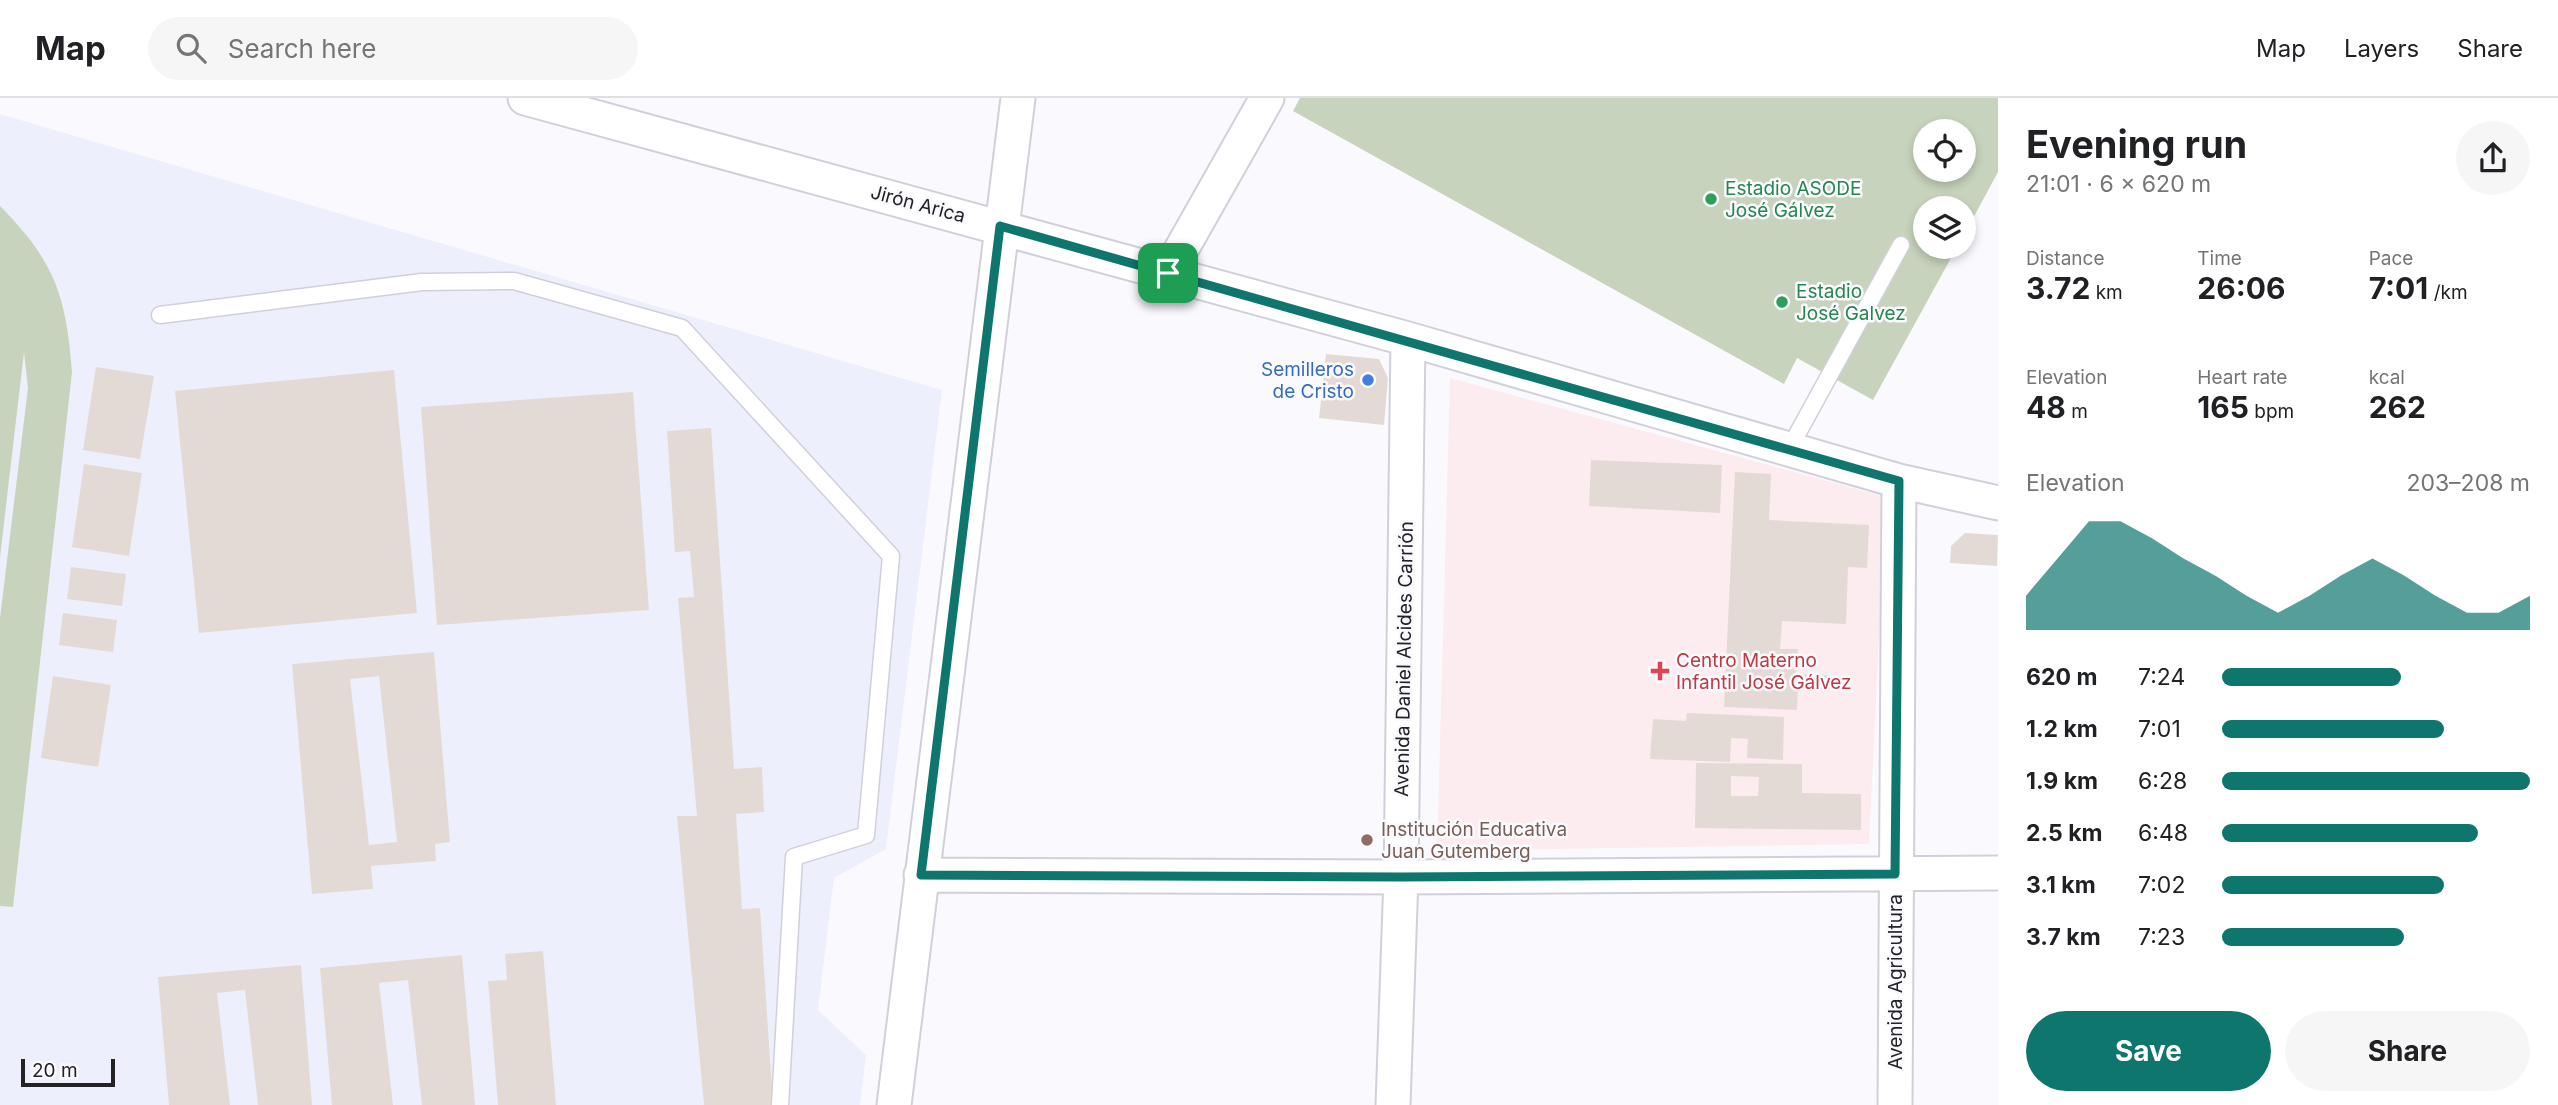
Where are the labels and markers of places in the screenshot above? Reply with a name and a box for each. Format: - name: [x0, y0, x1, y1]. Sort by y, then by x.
- place label: Estadio ASODE José Gálvez: [1725, 177, 1861, 222]
- marker: Estadio ASODE José Gálvez: [1703, 191, 1719, 207]
- pin: [1138, 243, 1198, 303]
- place label: Estadio José Galvez: [1796, 280, 1906, 325]
- marker: Estadio José Galvez: [1774, 294, 1790, 310]
- place label: Semilleros de Cristo: [1261, 358, 1354, 403]
- marker: Semilleros de Cristo: [1360, 372, 1376, 388]
- place label: Centro Materno Infantil José Gálvez: [1676, 649, 1852, 694]
- marker: Centro Materno Infantil José Gálvez: [1650, 661, 1670, 681]
- place label: Institución Educativa Juan Gutemberg: [1381, 818, 1567, 863]
- marker: Institución Educativa Juan Gutemberg: [1359, 832, 1375, 848]

